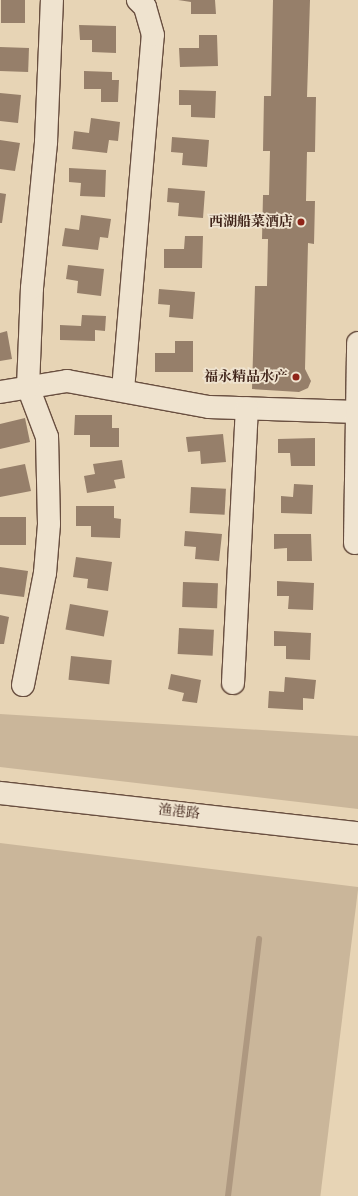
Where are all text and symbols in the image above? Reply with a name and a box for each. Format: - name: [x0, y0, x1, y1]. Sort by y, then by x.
- place label: 西湖船菜酒店: [209, 214, 293, 230]
- marker: 西湖船菜酒店: [296, 217, 306, 227]
- place label: 福永精品水产: [204, 369, 288, 385]
- marker: 福永精品水产: [291, 372, 301, 382]
- street label: 渔港路: [157, 801, 201, 823]

